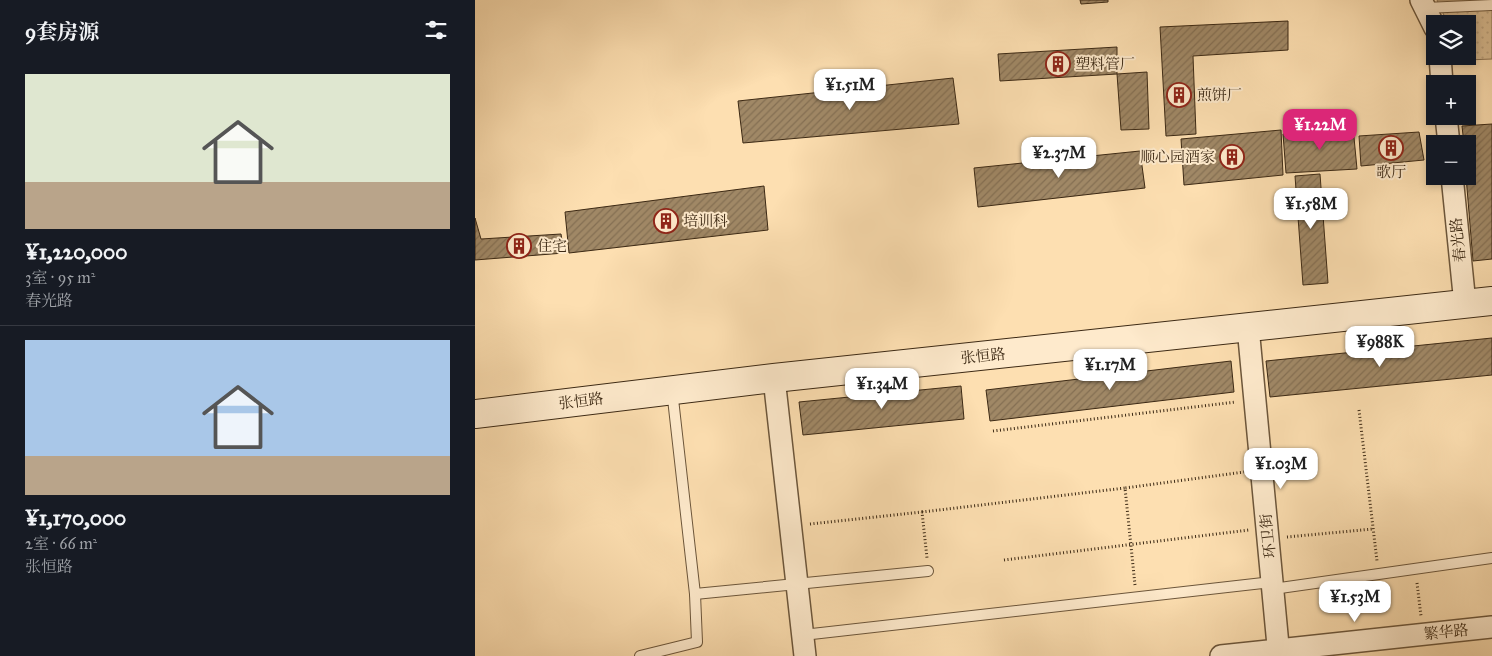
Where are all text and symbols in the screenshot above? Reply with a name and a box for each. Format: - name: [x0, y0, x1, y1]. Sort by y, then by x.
- map controls: [1426, 15, 1476, 185]
- button: layers: [1426, 15, 1476, 65]
- icon: filters: [422, 16, 450, 44]
- text: 9套房源: [25, 19, 99, 45]
- building icon: 塑料管厂: [1045, 51, 1071, 77]
- place label: 塑料管厂: [1075, 55, 1135, 73]
- pin: ¥1.51M: [809, 68, 891, 111]
- text: ¥1.51M: [825, 75, 875, 94]
- button: +: [1426, 75, 1476, 125]
- building icon: 煎饼厂: [1166, 82, 1192, 108]
- place label: 煎饼厂: [1197, 86, 1242, 104]
- icon: home: [193, 107, 283, 197]
- pin: ¥1.22M: [1279, 108, 1361, 151]
- text: ¥1.22M: [1294, 115, 1346, 134]
- building icon: 歌厅: [1378, 135, 1404, 161]
- button: −: [1426, 135, 1476, 185]
- pin: ¥2.37M: [1018, 136, 1100, 179]
- text: ¥2.37M: [1032, 143, 1086, 162]
- building icon: 顺心园酒家: [1219, 144, 1245, 170]
- place label: 顺心园酒家: [1140, 148, 1215, 166]
- place label: 歌厅: [1376, 163, 1406, 181]
- pin: ¥1.58M: [1270, 188, 1352, 230]
- text: ¥1.58M: [1285, 194, 1337, 213]
- building icon: 培训科: [653, 208, 679, 234]
- place label: 培训科: [683, 212, 728, 230]
- street label: 春光路: [1447, 217, 1469, 263]
- building icon: 住宅: [506, 233, 532, 259]
- place label: 住宅: [537, 237, 567, 255]
- text: ¥1,220,000: [25, 239, 127, 265]
- text: 3室 · 95 m²: [25, 268, 95, 287]
- text: 春光路: [25, 291, 73, 310]
- pin: ¥988K: [1345, 326, 1415, 368]
- text: ¥988K: [1356, 332, 1404, 351]
- street label: 张恒路: [960, 345, 1006, 367]
- pin: ¥1.17M: [1069, 348, 1151, 391]
- text: ¥1.17M: [1084, 355, 1136, 374]
- pin: ¥1.34M: [841, 368, 923, 410]
- icon: home: [193, 372, 283, 462]
- text: ¥1.34M: [856, 374, 908, 393]
- street label: 张恒路: [558, 389, 604, 413]
- pin: ¥1.03M: [1240, 448, 1322, 490]
- text: ¥1.03M: [1255, 454, 1307, 473]
- text: ¥1,170,000: [25, 505, 126, 531]
- street label: 环卫街: [1257, 513, 1279, 559]
- text: 2室 · 66 m²: [25, 534, 97, 553]
- text: 张恒路: [25, 557, 73, 576]
- pin: ¥1.53M: [1314, 580, 1396, 623]
- text: ¥1.53M: [1330, 587, 1380, 606]
- street label: 繁华路: [1423, 621, 1469, 643]

